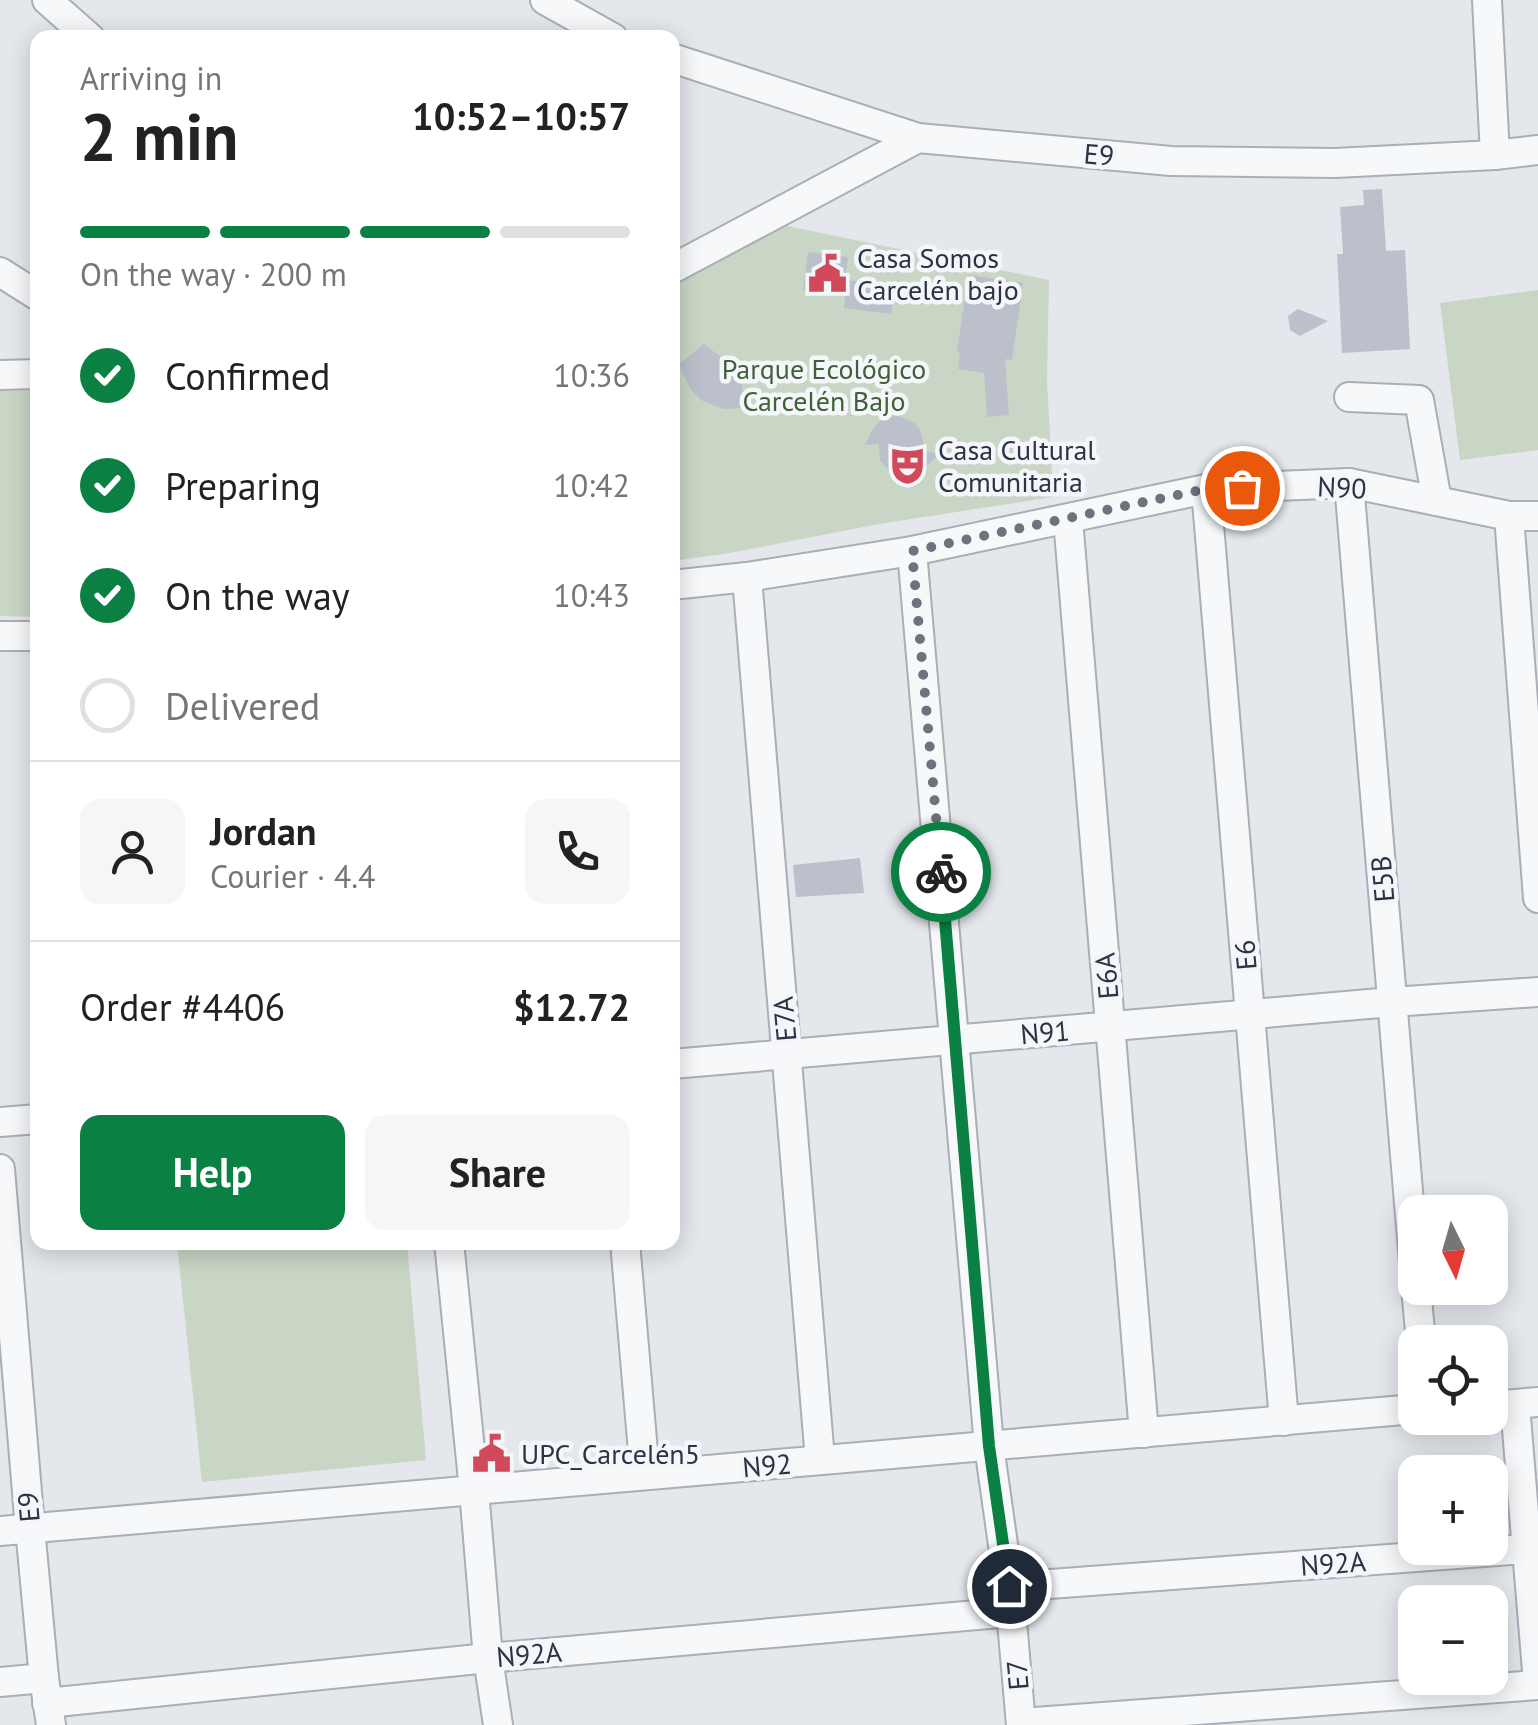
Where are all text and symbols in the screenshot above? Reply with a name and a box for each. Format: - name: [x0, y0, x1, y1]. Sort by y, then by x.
- text: Arriving in: [80, 57, 222, 99]
- text: 10:52–10:57: [412, 91, 630, 140]
- text: 2 min: [80, 94, 239, 178]
- street label: E9: [1082, 134, 1116, 174]
- place label: Casa Somos Carcelén bajo: [857, 239, 1019, 308]
- public building icon: Casa Somos Carcelén bajo: [806, 252, 848, 294]
- text: On the way · 200 m: [80, 253, 347, 295]
- icon: check: [80, 348, 135, 403]
- park label: Parque Ecológico Carcelén Bajo: [722, 350, 926, 419]
- text: Confirmed: [165, 351, 331, 400]
- text: 10:36: [553, 354, 630, 396]
- place label: Casa Cultural Comunitaria: [938, 431, 1096, 500]
- theatre icon: Casa Cultural Comunitaria: [887, 444, 929, 486]
- pin: [1200, 446, 1285, 531]
- icon: check: [80, 458, 135, 513]
- text: Preparing: [165, 461, 321, 510]
- icon: bag: [1215, 461, 1270, 516]
- text: 10:42: [553, 464, 630, 506]
- street label: N90: [1316, 467, 1368, 507]
- icon: check: [80, 568, 135, 623]
- text: On the way: [165, 571, 350, 620]
- text: 10:43: [553, 574, 630, 616]
- text: Delivered: [165, 681, 320, 730]
- button: person: [80, 799, 185, 904]
- button: phone: [525, 799, 630, 904]
- text: Jordan: [210, 806, 316, 855]
- courier: [891, 822, 991, 922]
- icon: bike: [914, 845, 969, 900]
- street label: E5B: [1362, 854, 1402, 904]
- text: Courier · 4.4: [210, 855, 376, 897]
- street label: E6: [1225, 938, 1265, 972]
- street label: E6A: [1085, 951, 1126, 1001]
- text: Order #4406: [80, 982, 285, 1031]
- text: $12.72: [513, 982, 630, 1031]
- street label: E7A: [764, 994, 804, 1043]
- street label: N91: [1019, 1011, 1071, 1053]
- button: Help: [80, 1115, 345, 1230]
- button: Share: [365, 1115, 630, 1230]
- north arrow: [1398, 1195, 1508, 1305]
- map controls: [1398, 1195, 1508, 1695]
- button: locate: [1398, 1325, 1508, 1435]
- public building icon: UPC_Carcelén5: [470, 1432, 512, 1474]
- place label: UPC_Carcelén5: [521, 1435, 700, 1472]
- street label: N92: [741, 1444, 793, 1486]
- button: +: [1398, 1455, 1508, 1565]
- street label: E9: [8, 1490, 48, 1524]
- street label: N92A: [1299, 1542, 1368, 1584]
- pin: [967, 1544, 1052, 1629]
- icon: home: [982, 1559, 1037, 1614]
- button: −: [1398, 1585, 1508, 1695]
- street label: N92A: [495, 1633, 564, 1675]
- street label: E7: [997, 1658, 1037, 1692]

